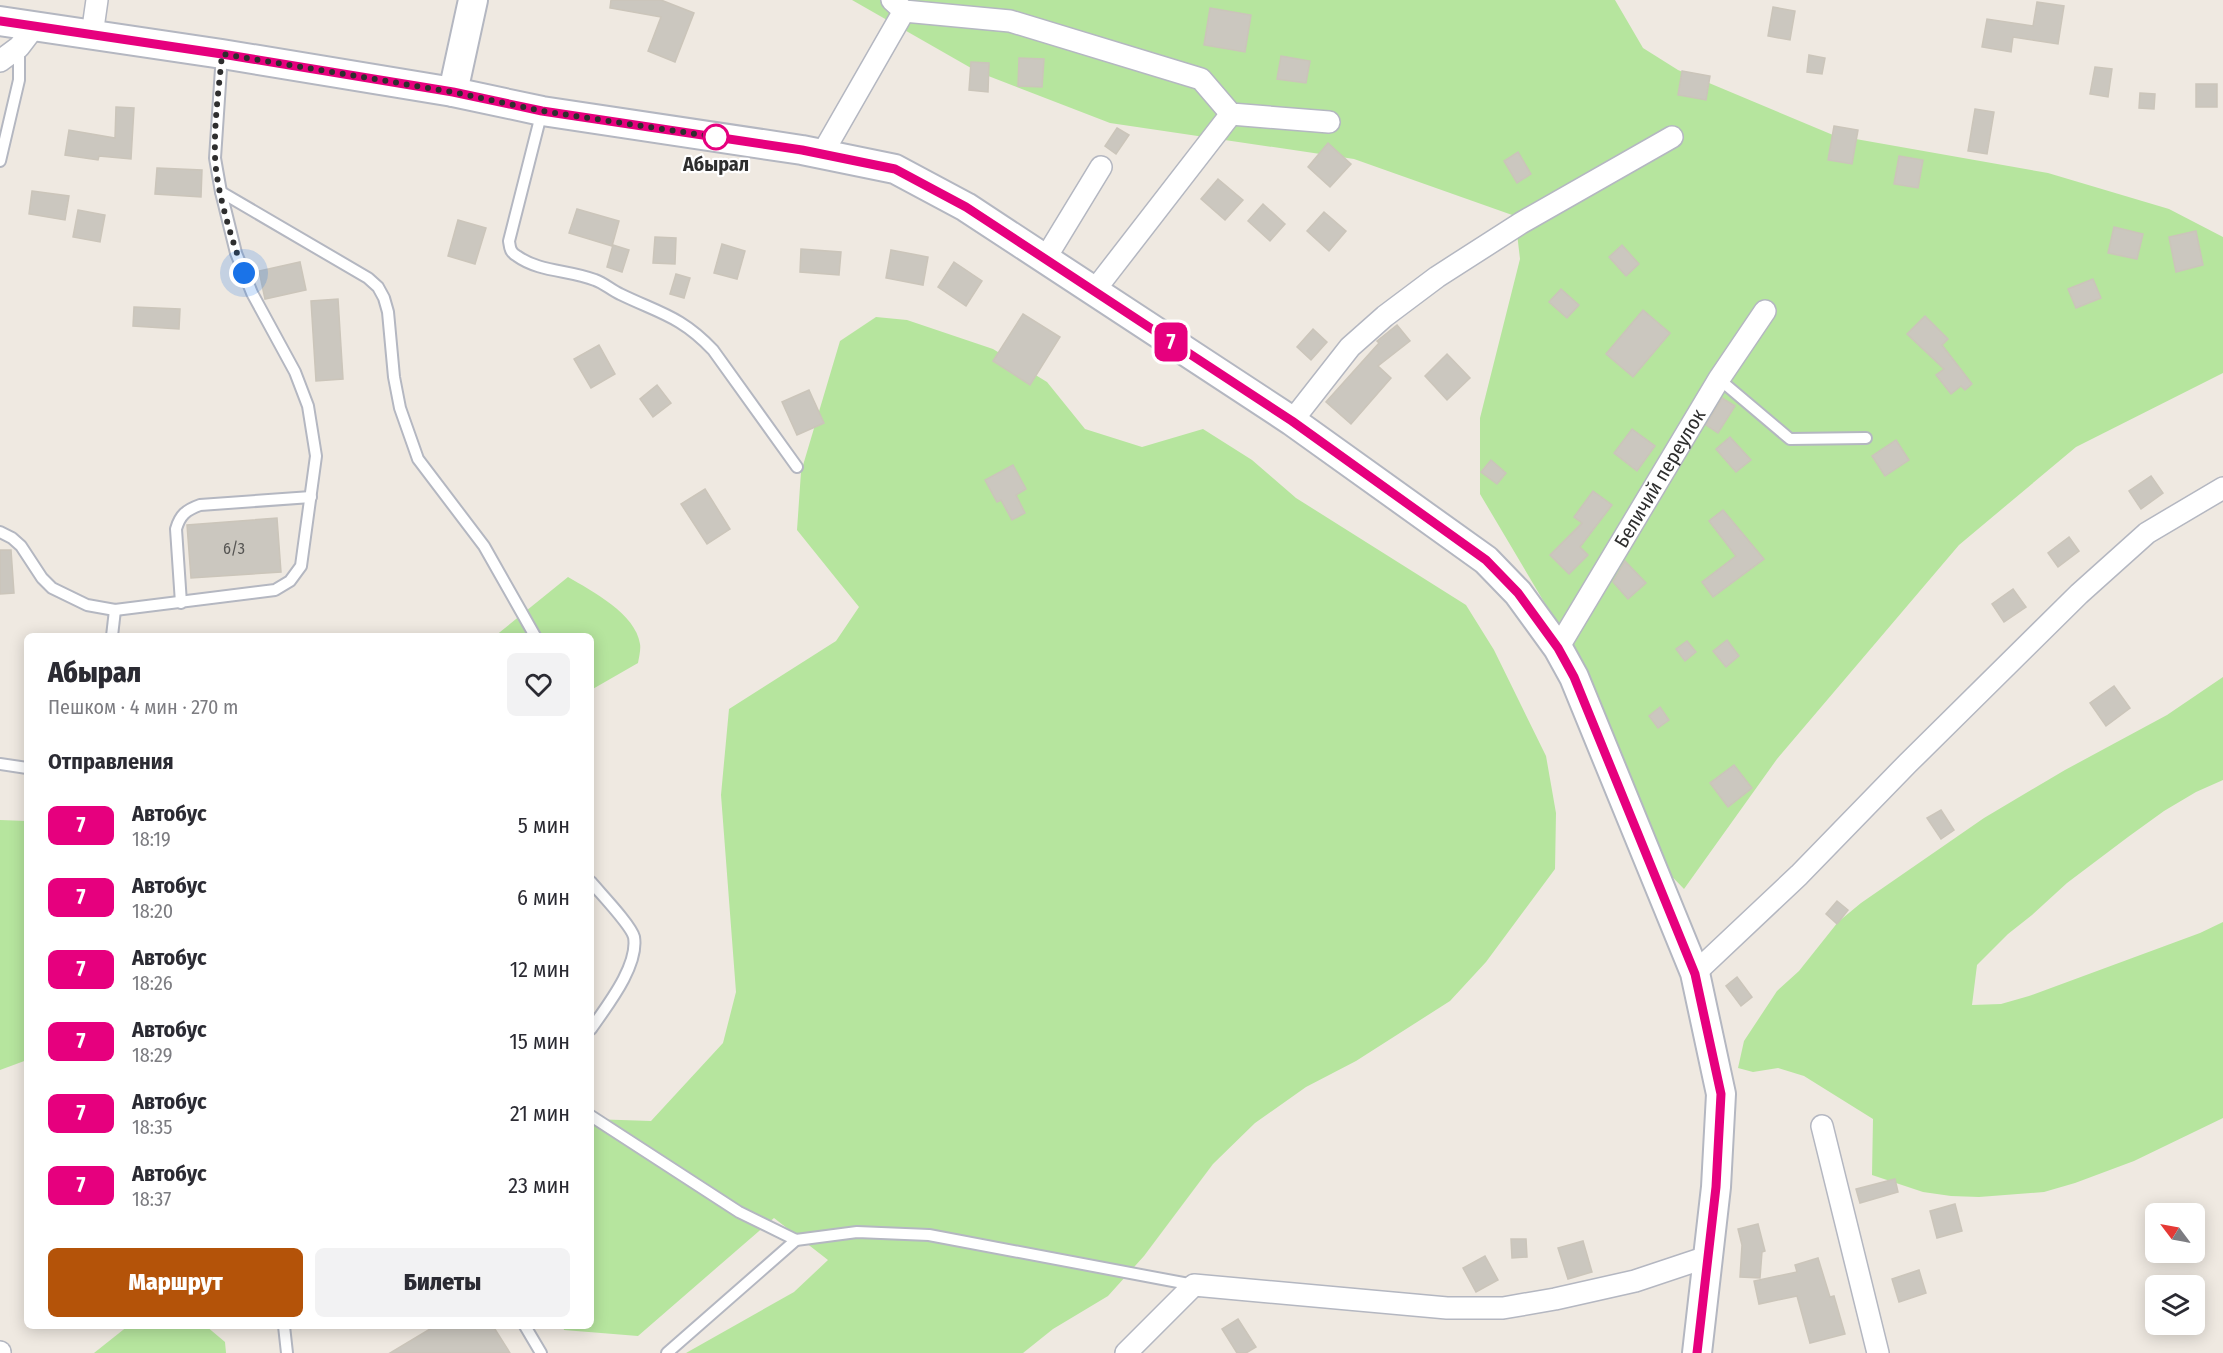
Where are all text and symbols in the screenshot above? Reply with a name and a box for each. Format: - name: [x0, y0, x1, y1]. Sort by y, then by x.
- marker: Абырал: [703, 124, 729, 150]
- place label: Абырал: [682, 152, 749, 176]
- your location: [229, 258, 259, 288]
- line badge: 7: [1152, 322, 1190, 362]
- text: 7: [1167, 329, 1175, 355]
- street label: Беличий переулок: [1609, 404, 1711, 552]
- house number: 6/3: [223, 539, 245, 558]
- button: heart: [507, 653, 570, 716]
- text: Абырал: [48, 656, 141, 689]
- text: Пешком · 4 мин · 270 m: [48, 695, 238, 719]
- text: Отправления: [48, 748, 174, 775]
- text: Автобус: [132, 800, 207, 827]
- text: 7: [77, 812, 85, 838]
- text: 5 мин: [518, 812, 570, 839]
- text: 18:19: [132, 827, 171, 851]
- text: Автобус: [132, 872, 207, 899]
- text: 7: [77, 884, 85, 910]
- text: 6 мин: [517, 884, 570, 911]
- text: 18:20: [132, 899, 173, 923]
- text: Автобус: [132, 944, 207, 971]
- text: 7: [77, 956, 85, 982]
- text: 12 мин: [510, 956, 570, 983]
- text: 18:26: [132, 971, 173, 995]
- text: Автобус: [132, 1016, 207, 1043]
- text: 7: [77, 1028, 85, 1054]
- text: 15 мин: [509, 1028, 570, 1055]
- text: 18:29: [132, 1043, 172, 1067]
- text: Автобус: [132, 1088, 207, 1115]
- text: 7: [77, 1100, 85, 1126]
- text: 21 мин: [510, 1100, 570, 1127]
- text: 18:35: [132, 1115, 172, 1139]
- text: Автобус: [132, 1160, 207, 1187]
- text: 7: [77, 1172, 85, 1198]
- text: 23 мин: [508, 1172, 570, 1199]
- text: 18:37: [132, 1187, 171, 1211]
- north arrow: [2145, 1203, 2205, 1263]
- map controls: [2145, 1203, 2205, 1335]
- button: Маршрут: [48, 1248, 303, 1317]
- button: Билеты: [315, 1248, 570, 1317]
- button: layers: [2145, 1275, 2205, 1335]

